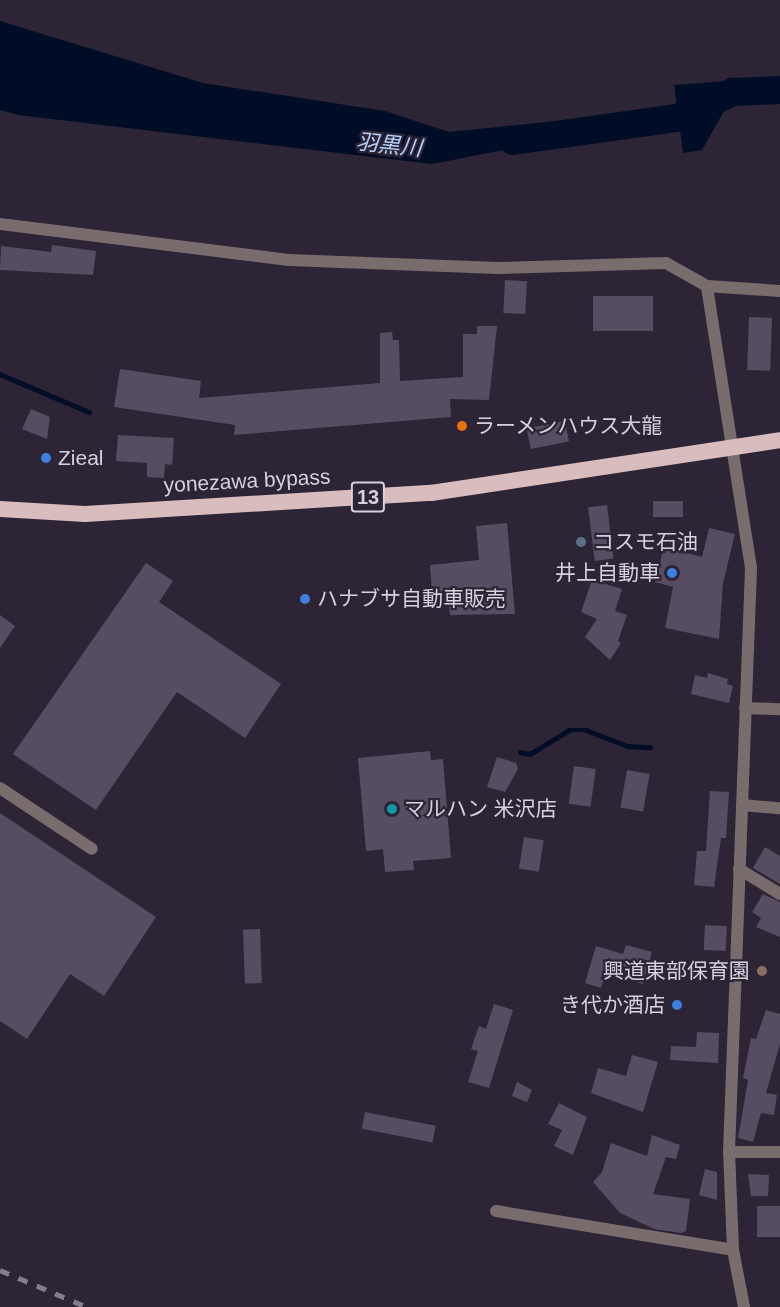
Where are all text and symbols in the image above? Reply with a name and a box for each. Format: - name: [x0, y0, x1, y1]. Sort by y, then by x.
- water label: 羽黒川: [355, 128, 423, 162]
- place label: ラーメンハウス大龍: [474, 413, 663, 439]
- marker: ラーメンハウス大龍: [455, 419, 469, 433]
- place label: Zieal: [58, 445, 104, 471]
- marker: Zieal: [39, 451, 53, 465]
- street label: yonezawa bypass: [163, 464, 331, 498]
- road number: 13: [350, 480, 386, 514]
- place label: コスモ石油: [593, 529, 698, 555]
- marker: コスモ石油: [574, 535, 588, 549]
- place label: 井上自動車: [555, 560, 660, 586]
- marker: 井上自動車: [665, 566, 679, 580]
- place label: ハナブサ自動車販売: [317, 586, 506, 612]
- marker: ハナブサ自動車販売: [298, 592, 312, 606]
- place label: マルハン 米沢店: [404, 796, 557, 822]
- marker: マルハン 米沢店: [385, 802, 399, 816]
- place label: 興道東部保育園: [603, 958, 750, 984]
- marker: 興道東部保育園: [755, 964, 769, 978]
- place label: き代か酒店: [560, 992, 665, 1018]
- marker: き代か酒店: [670, 998, 684, 1012]

